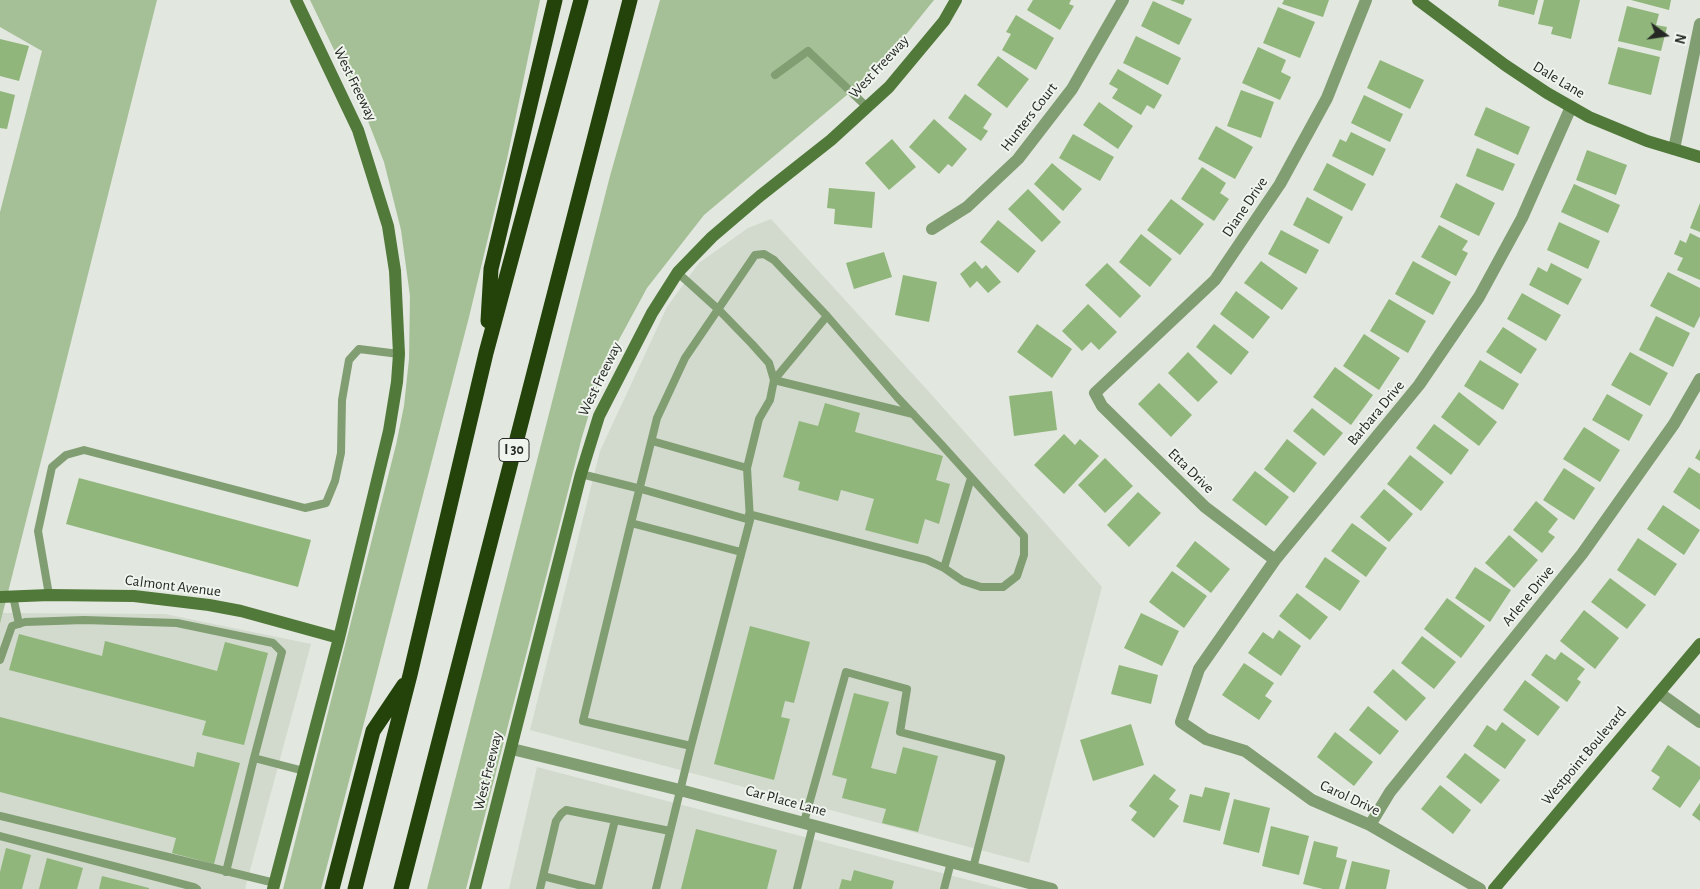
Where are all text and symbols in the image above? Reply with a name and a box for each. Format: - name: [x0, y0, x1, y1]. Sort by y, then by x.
- north arrow: [1640, 10, 1690, 60]
- street label: West Freeway: [845, 32, 913, 102]
- text: N: [1672, 32, 1688, 45]
- street label: West Freeway: [329, 44, 381, 124]
- street label: Dale Lane: [1530, 58, 1588, 102]
- street label: Hunters Court: [997, 79, 1061, 155]
- street label: Diane Drive: [1218, 174, 1272, 240]
- street label: West Freeway: [574, 339, 626, 419]
- street label: Barbara Drive: [1344, 377, 1408, 449]
- road number: I 30: [499, 438, 529, 462]
- street label: Etta Drive: [1164, 445, 1218, 497]
- street label: Arlene Drive: [1498, 562, 1558, 630]
- street label: Calmont Avenue: [124, 571, 222, 601]
- street label: Westpoint Boulevard: [1538, 703, 1630, 809]
- street label: West Freeway: [470, 730, 506, 812]
- street label: Carol Drive: [1317, 776, 1383, 820]
- street label: Car Place Lane: [744, 782, 828, 820]

